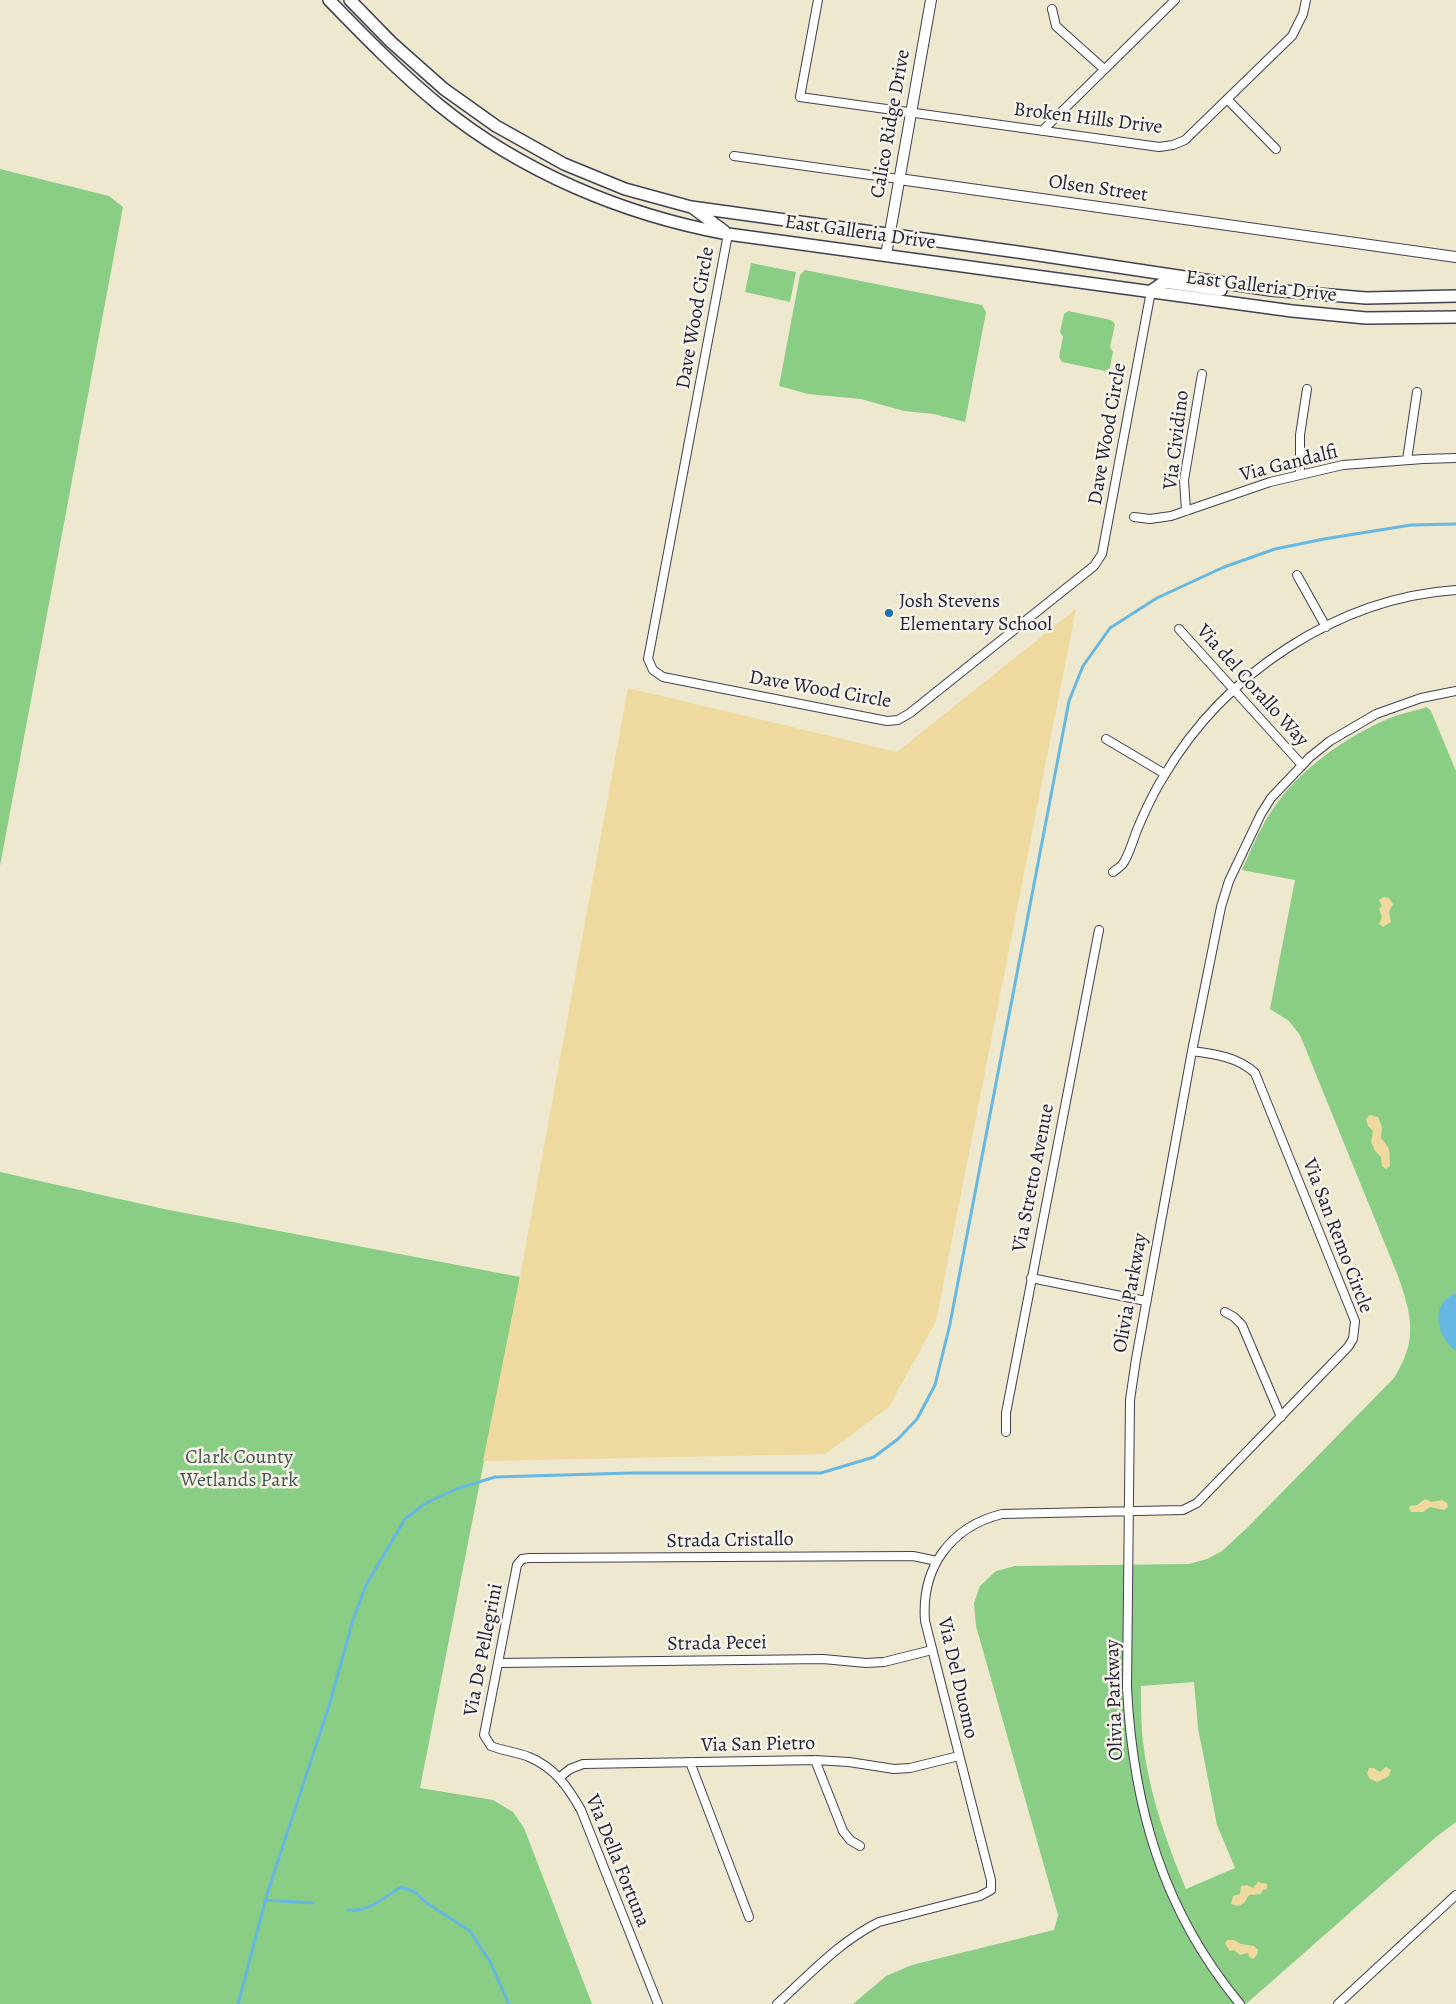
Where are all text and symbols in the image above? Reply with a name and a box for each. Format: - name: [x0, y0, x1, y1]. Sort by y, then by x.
- street label: Calico Ridge Drive: [866, 48, 916, 200]
- street label: Broken Hills Drive: [1012, 98, 1164, 140]
- street label: Olsen Street: [1047, 170, 1149, 208]
- street label: East Galleria Drive: [783, 211, 937, 255]
- street label: Dave Wood Circle: [672, 245, 720, 391]
- street label: East Galleria Drive: [1184, 266, 1338, 308]
- street label: Dave Wood Circle: [1084, 361, 1132, 507]
- street label: Via Cividino: [1159, 389, 1195, 491]
- street label: Via Gandalfi: [1237, 440, 1341, 488]
- place label: Josh Stevens Elementary School: [899, 590, 1052, 637]
- marker: Josh Stevens Elementary School: [883, 607, 895, 619]
- street label: Via del Corallo Way: [1191, 620, 1313, 752]
- street label: Dave Wood Circle: [747, 666, 893, 714]
- street label: Via Stretto Avenue: [1008, 1102, 1060, 1254]
- street label: Via San Remo Circle: [1297, 1155, 1377, 1317]
- street label: Olivia Parkway: [1109, 1231, 1153, 1355]
- park label: Clark County Wetlands Park: [180, 1446, 298, 1493]
- street label: Strada Cristallo: [666, 1528, 794, 1554]
- street label: Via De Pellegrini: [459, 1582, 509, 1718]
- street label: Via Del Duomo: [931, 1615, 983, 1741]
- street label: Strada Pecei: [667, 1631, 767, 1657]
- street label: Olivia Parkway: [1101, 1639, 1129, 1761]
- street label: Via San Pietro: [701, 1732, 815, 1758]
- street label: Via Della Fortuna: [579, 1791, 655, 1931]

